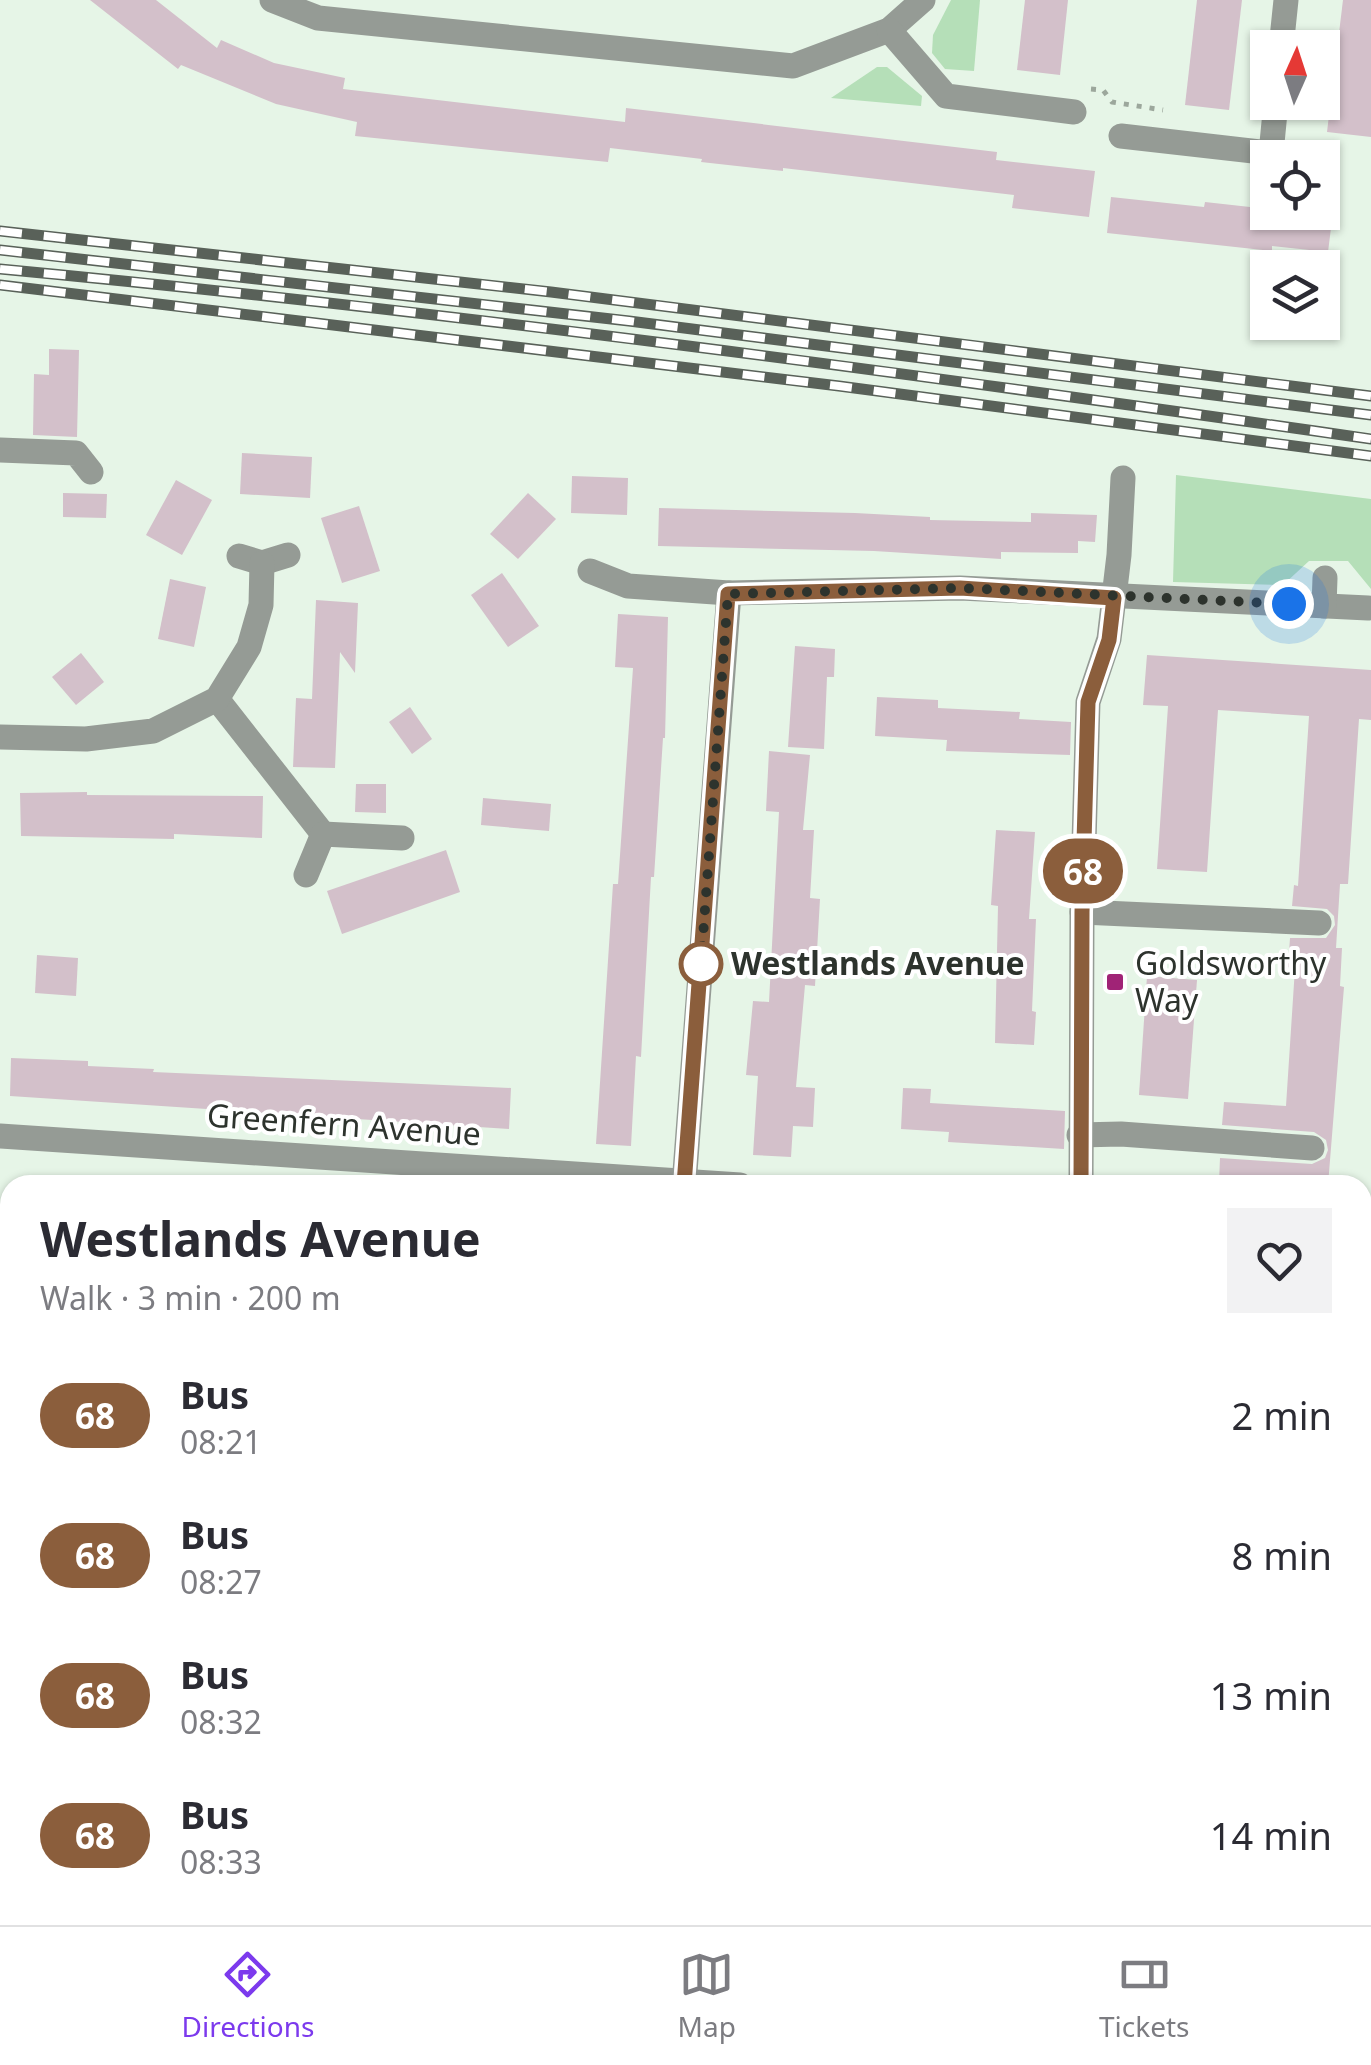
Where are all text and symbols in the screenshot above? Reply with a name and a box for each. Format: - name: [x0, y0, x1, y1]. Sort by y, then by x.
- north arrow: [1250, 30, 1340, 120]
- map controls: [1250, 30, 1340, 340]
- button: locate: [1250, 140, 1340, 230]
- button: layers: [1250, 250, 1340, 340]
- your location: [1264, 579, 1314, 629]
- line badge: 68: [1038, 838, 1128, 904]
- text: 68: [1063, 848, 1103, 895]
- place label: Westlands Avenue: [731, 941, 1025, 984]
- place label: Goldsworthy Way: [1135, 941, 1327, 1021]
- marker: Westlands Avenue: [680, 943, 722, 985]
- marker: Goldsworthy Way: [1104, 971, 1126, 993]
- street label: Greenfern Avenue: [206, 1092, 483, 1155]
- text: Westlands Avenue: [40, 1206, 481, 1271]
- button: heart: [1227, 1208, 1332, 1313]
- text: Walk · 3 min · 200 m: [40, 1276, 341, 1319]
- text: Bus: [180, 1368, 249, 1420]
- text: 2 min: [1232, 1389, 1332, 1441]
- text: 68: [75, 1392, 115, 1439]
- text: 08:21: [180, 1420, 262, 1463]
- text: Bus: [180, 1508, 249, 1560]
- text: 8 min: [1232, 1529, 1332, 1581]
- text: 68: [75, 1532, 115, 1579]
- text: 08:27: [180, 1560, 262, 1603]
- text: Bus: [180, 1648, 249, 1700]
- text: 13 min: [1210, 1669, 1332, 1721]
- text: 68: [75, 1672, 115, 1719]
- text: 08:32: [180, 1700, 262, 1743]
- text: Bus: [180, 1788, 249, 1840]
- text: 14 min: [1210, 1809, 1332, 1861]
- text: 68: [75, 1812, 115, 1859]
- text: 08:33: [180, 1840, 262, 1883]
- tab: Directions: [182, 1947, 314, 2045]
- tab: Map: [678, 1947, 736, 2045]
- tab: Tickets: [1099, 1947, 1189, 2045]

